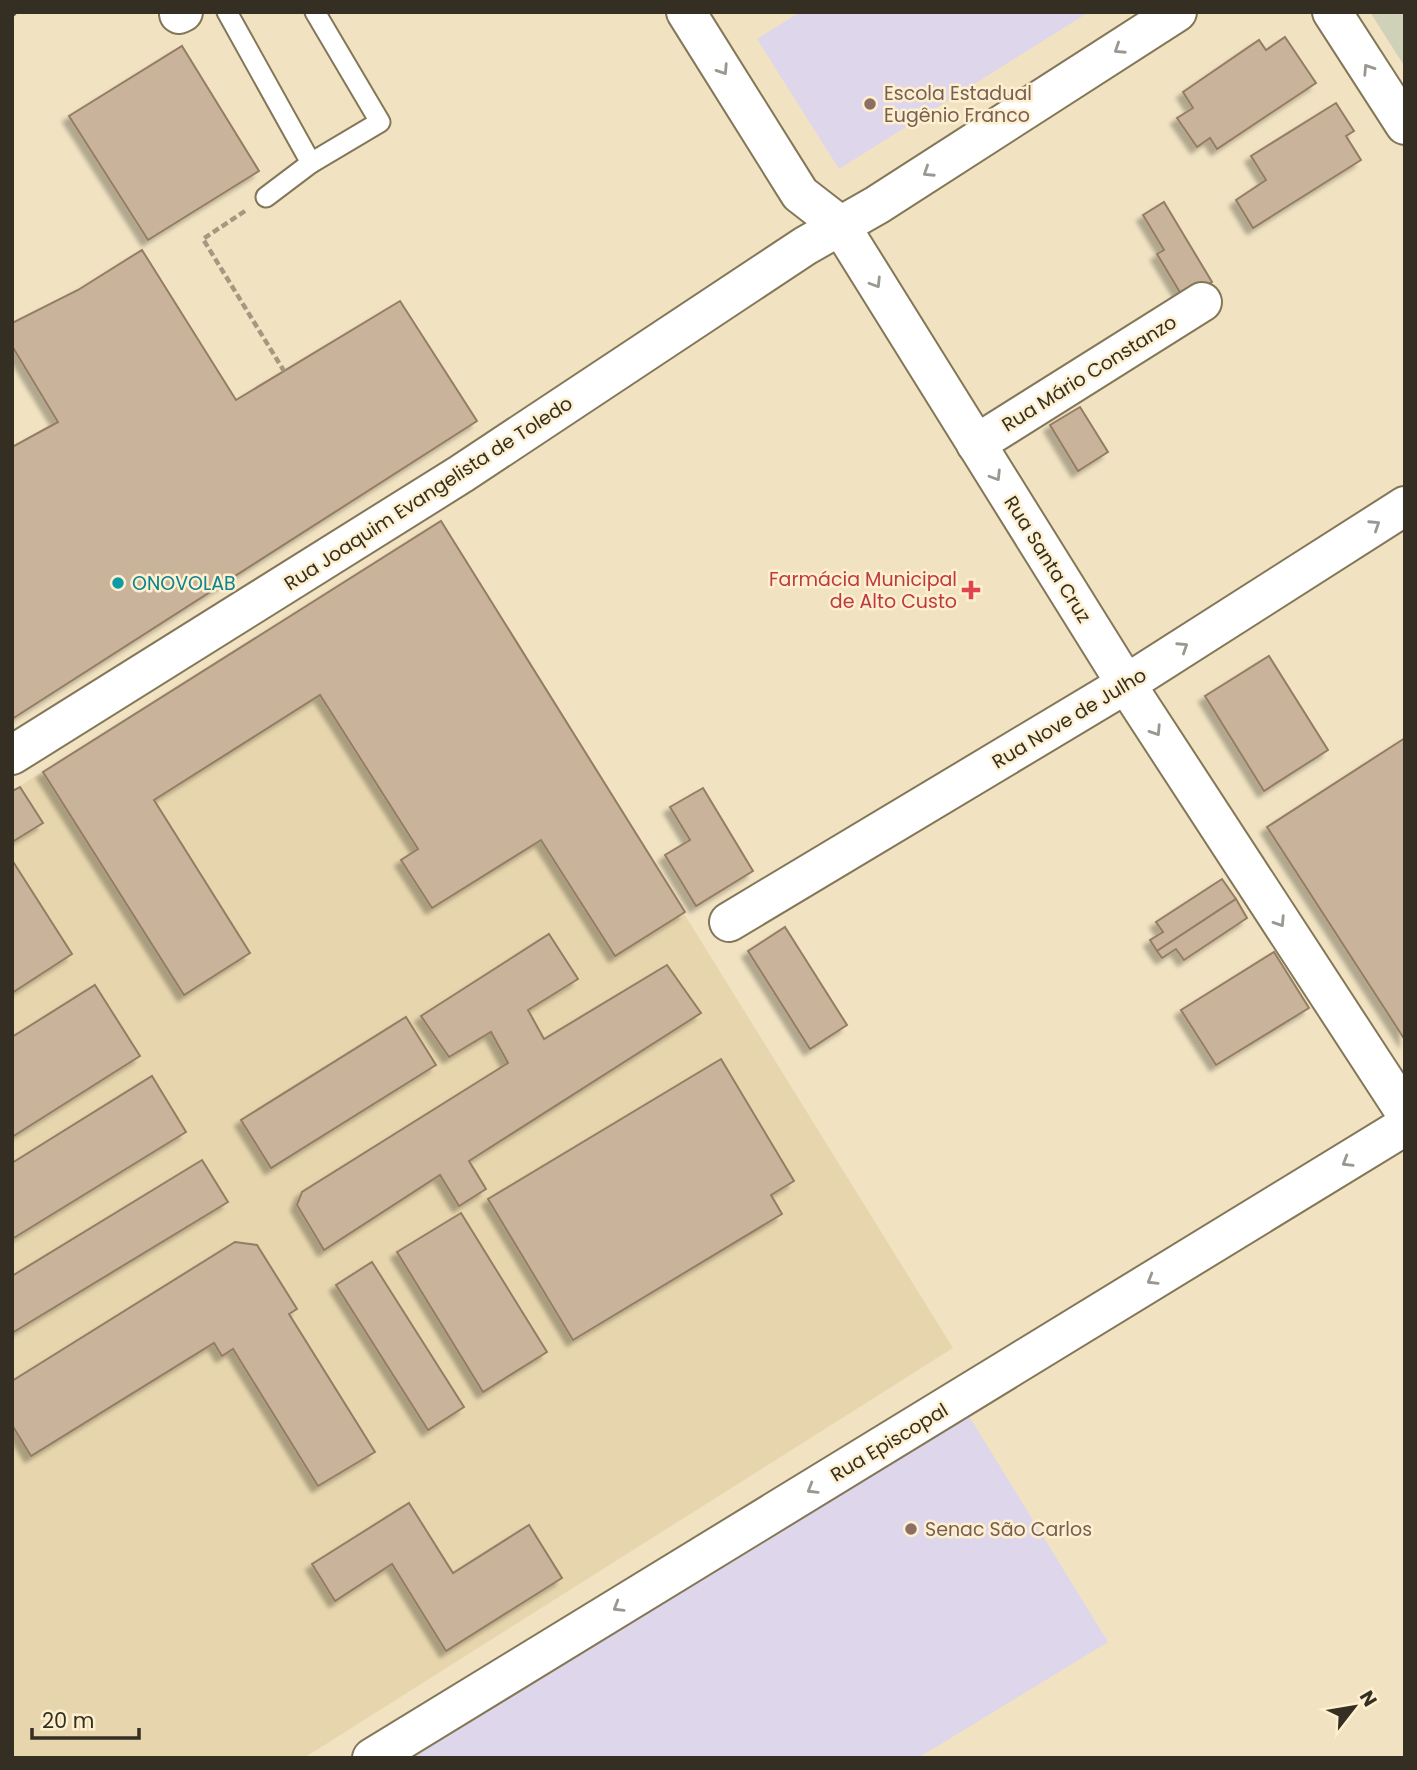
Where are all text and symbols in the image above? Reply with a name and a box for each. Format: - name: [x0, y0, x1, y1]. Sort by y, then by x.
- one-way arrow: [1114, 41, 1127, 53]
- one-way arrow: [714, 62, 727, 75]
- one-way arrow: [1364, 64, 1377, 77]
- place label: Escola Estadual Eugênio Franco: [884, 80, 1032, 129]
- marker: Escola Estadual Eugênio Franco: [862, 96, 878, 112]
- one-way arrow: [922, 164, 935, 177]
- one-way arrow: [868, 275, 881, 288]
- street label: Rua Mário Constanzo: [997, 309, 1182, 438]
- street label: Rua Joaquim Evangelista de Toledo: [279, 390, 578, 597]
- one-way arrow: [988, 468, 1001, 481]
- street label: Rua Santa Cruz: [998, 491, 1097, 628]
- one-way arrow: [1367, 521, 1380, 533]
- place label: Farmácia Municipal de Alto Custo: [769, 566, 957, 615]
- place label: ONOVOLAB: [132, 570, 236, 597]
- marker: ONOVOLAB: [110, 575, 126, 591]
- marker: Farmácia Municipal de Alto Custo: [963, 582, 979, 598]
- one-way arrow: [1175, 643, 1188, 656]
- street label: Rua Nove de Julho: [987, 662, 1151, 775]
- one-way arrow: [1148, 723, 1160, 736]
- one-way arrow: [1272, 914, 1285, 927]
- one-way arrow: [1341, 1153, 1354, 1166]
- one-way arrow: [1147, 1272, 1160, 1285]
- street label: Rua Episcopal: [825, 1397, 953, 1488]
- one-way arrow: [807, 1480, 820, 1493]
- place label: Senac São Carlos: [925, 1516, 1092, 1543]
- marker: Senac São Carlos: [903, 1521, 919, 1537]
- one-way arrow: [613, 1599, 626, 1612]
- north arrow: [1319, 1672, 1389, 1742]
- text: N: [1353, 1685, 1383, 1712]
- scale bar: [32, 1696, 138, 1740]
- text: 20 m: [42, 1706, 95, 1735]

